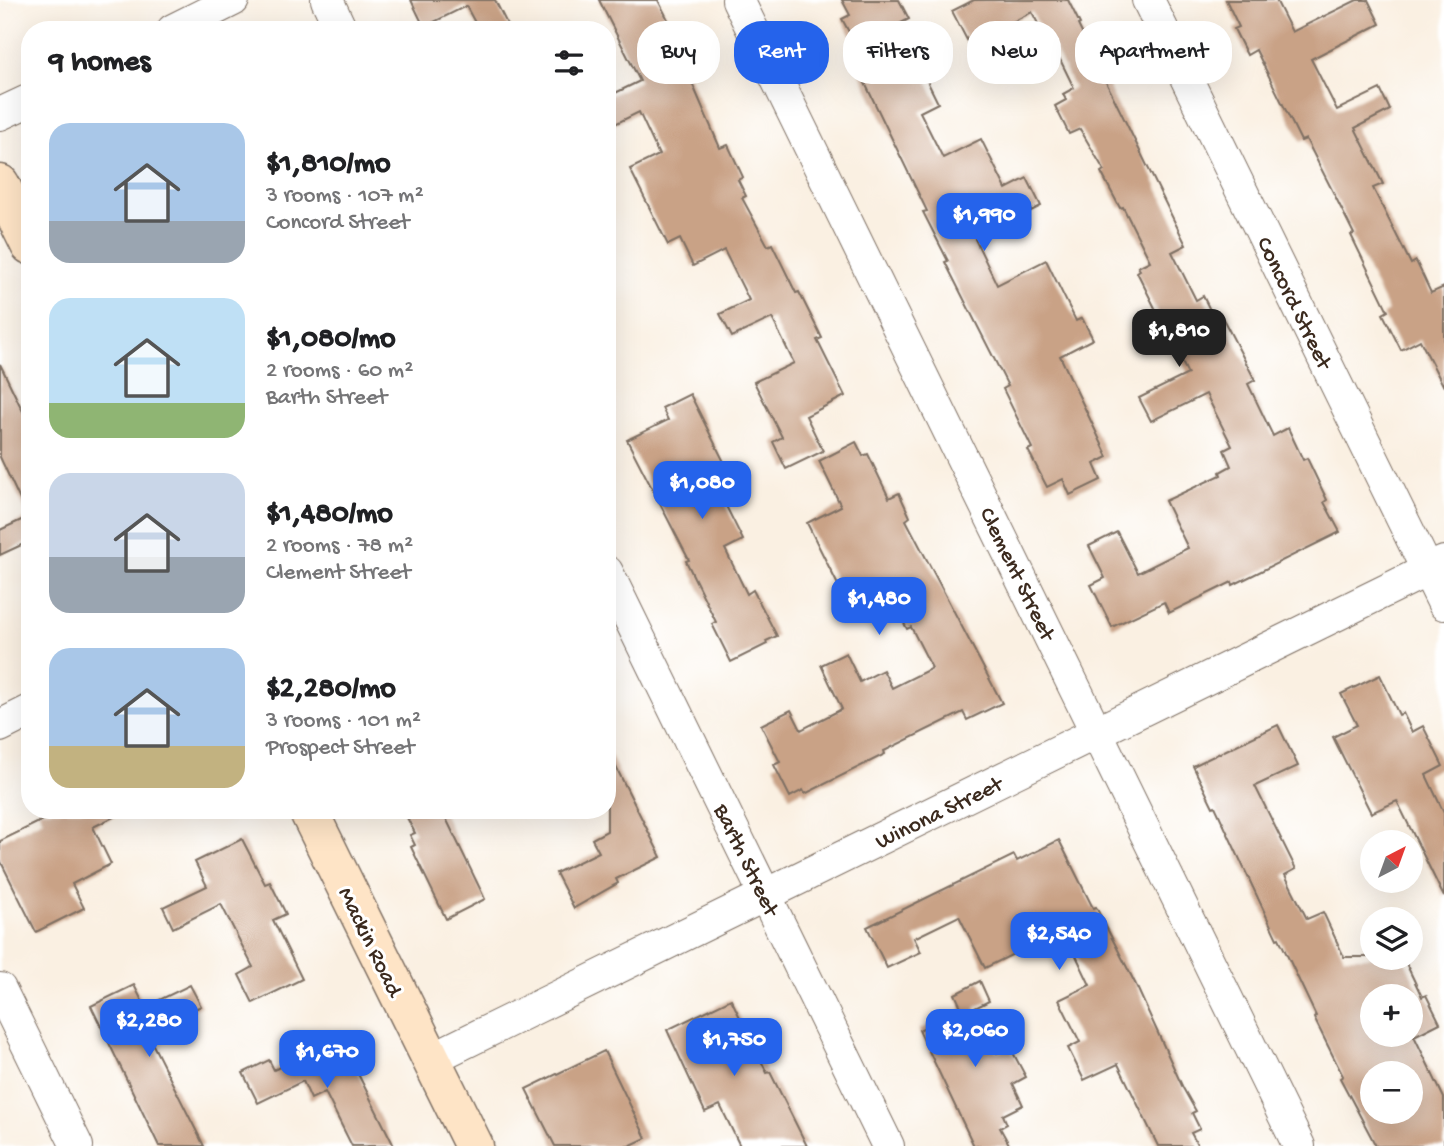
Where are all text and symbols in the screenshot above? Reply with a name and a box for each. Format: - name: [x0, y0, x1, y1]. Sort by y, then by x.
- chip: Buy: [637, 21, 720, 84]
- chip: Rent: [734, 21, 829, 84]
- chip: Filters: [843, 21, 953, 84]
- chip: New: [967, 21, 1061, 84]
- chip: Apartment: [1075, 21, 1232, 84]
- icon: filters: [550, 44, 588, 82]
- text: 9 homes: [49, 46, 151, 81]
- text: $1,810/mo: [266, 148, 391, 183]
- icon: home: [105, 151, 189, 235]
- text: 3 rooms · 107 m²: [266, 183, 424, 210]
- pin: $1,990: [927, 194, 1041, 253]
- text: $1,990: [953, 202, 1015, 229]
- text: Concord Street: [266, 210, 409, 237]
- street label: Concord Street: [1249, 233, 1337, 375]
- pin: $1,810: [1122, 310, 1236, 369]
- text: $1,810: [1148, 318, 1210, 345]
- text: $1,080/mo: [266, 323, 396, 358]
- icon: home: [105, 326, 189, 410]
- text: 2 rooms · 60 m²: [266, 358, 413, 385]
- text: Barth Street: [266, 385, 387, 412]
- pin: $1,080: [645, 462, 759, 521]
- text: $1,080: [669, 470, 735, 497]
- text: $1,480/mo: [266, 498, 393, 533]
- icon: home: [105, 501, 189, 585]
- street label: Clement Street: [972, 504, 1060, 647]
- text: 2 rooms · 78 m²: [266, 533, 413, 560]
- text: Clement Street: [266, 560, 411, 587]
- pin: $1,480: [822, 578, 936, 637]
- text: $1,480: [847, 586, 911, 613]
- text: $2,280/mo: [266, 673, 396, 708]
- icon: home: [105, 676, 189, 760]
- text: 3 rooms · 101 m²: [266, 708, 421, 735]
- text: Prospect Street: [266, 735, 414, 762]
- street label: Winona Street: [872, 771, 1009, 857]
- street label: Barth Street: [706, 799, 784, 922]
- north arrow: [1360, 830, 1423, 892]
- map controls: [1360, 830, 1423, 1124]
- street label: Mackin Road: [331, 883, 408, 1003]
- button: layers: [1360, 907, 1423, 970]
- pin: $2,540: [1002, 912, 1116, 972]
- text: $2,540: [1027, 921, 1091, 948]
- button: +: [1360, 984, 1423, 1047]
- pin: $2,280: [92, 1000, 206, 1059]
- text: $2,280: [116, 1008, 182, 1035]
- pin: $2,060: [918, 1010, 1032, 1069]
- pin: $1,750: [677, 1018, 791, 1078]
- text: $2,060: [942, 1018, 1008, 1045]
- text: $1,750: [702, 1027, 766, 1054]
- pin: $1,670: [270, 1030, 384, 1090]
- text: $1,670: [295, 1039, 359, 1066]
- button: −: [1360, 1061, 1423, 1124]

